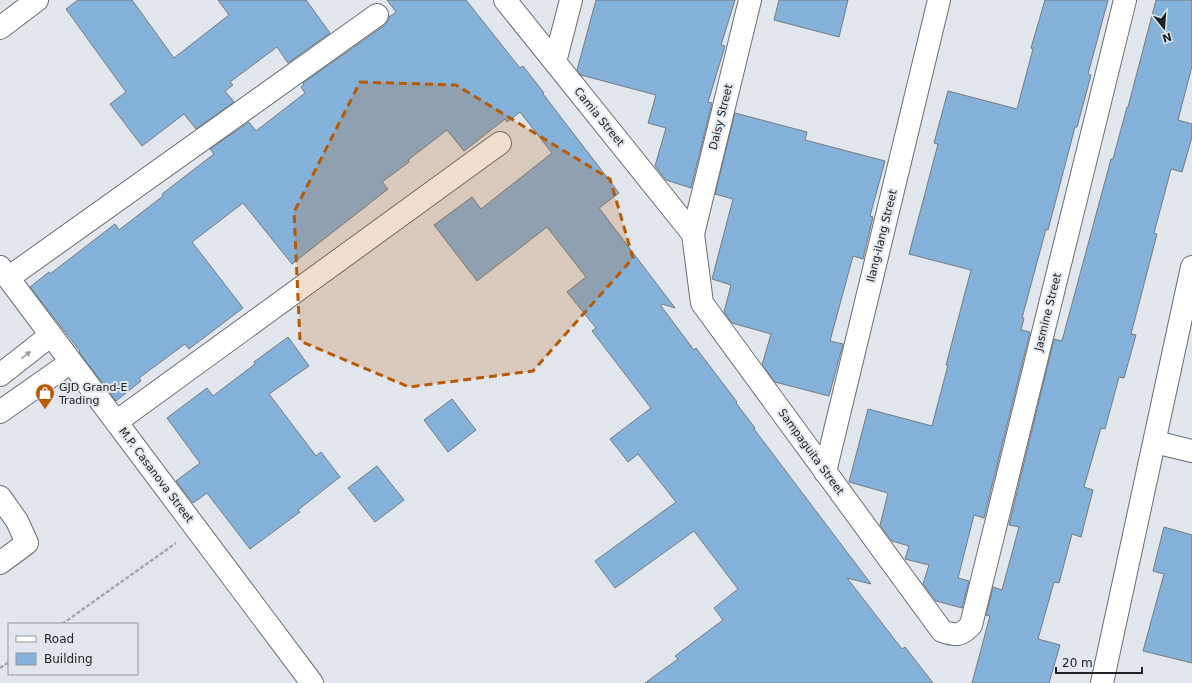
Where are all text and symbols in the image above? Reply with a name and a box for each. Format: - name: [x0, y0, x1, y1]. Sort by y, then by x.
- north arrow: [1144, 8, 1184, 48]
- text: N: [1160, 30, 1173, 45]
- street label: Daisy Street: [707, 82, 736, 151]
- street label: Camia Street: [571, 85, 627, 150]
- street label: Ilang-ilang Street: [864, 188, 900, 284]
- street label: Jasmine Street: [1032, 271, 1064, 353]
- one-way arrow: [20, 351, 31, 359]
- place label: GJD Grand-E Trading: [58, 381, 127, 407]
- shop icon: GJD Grand-E Trading: [34, 382, 56, 410]
- street label: Sampaguita Street: [775, 406, 847, 498]
- street label: M.P. Casanova Street: [116, 425, 196, 526]
- legend: [8, 623, 138, 675]
- text: Road: [44, 632, 74, 646]
- scale bar: [1056, 649, 1142, 675]
- text: Building: [44, 652, 93, 666]
- text: 20 m: [1062, 656, 1093, 670]

